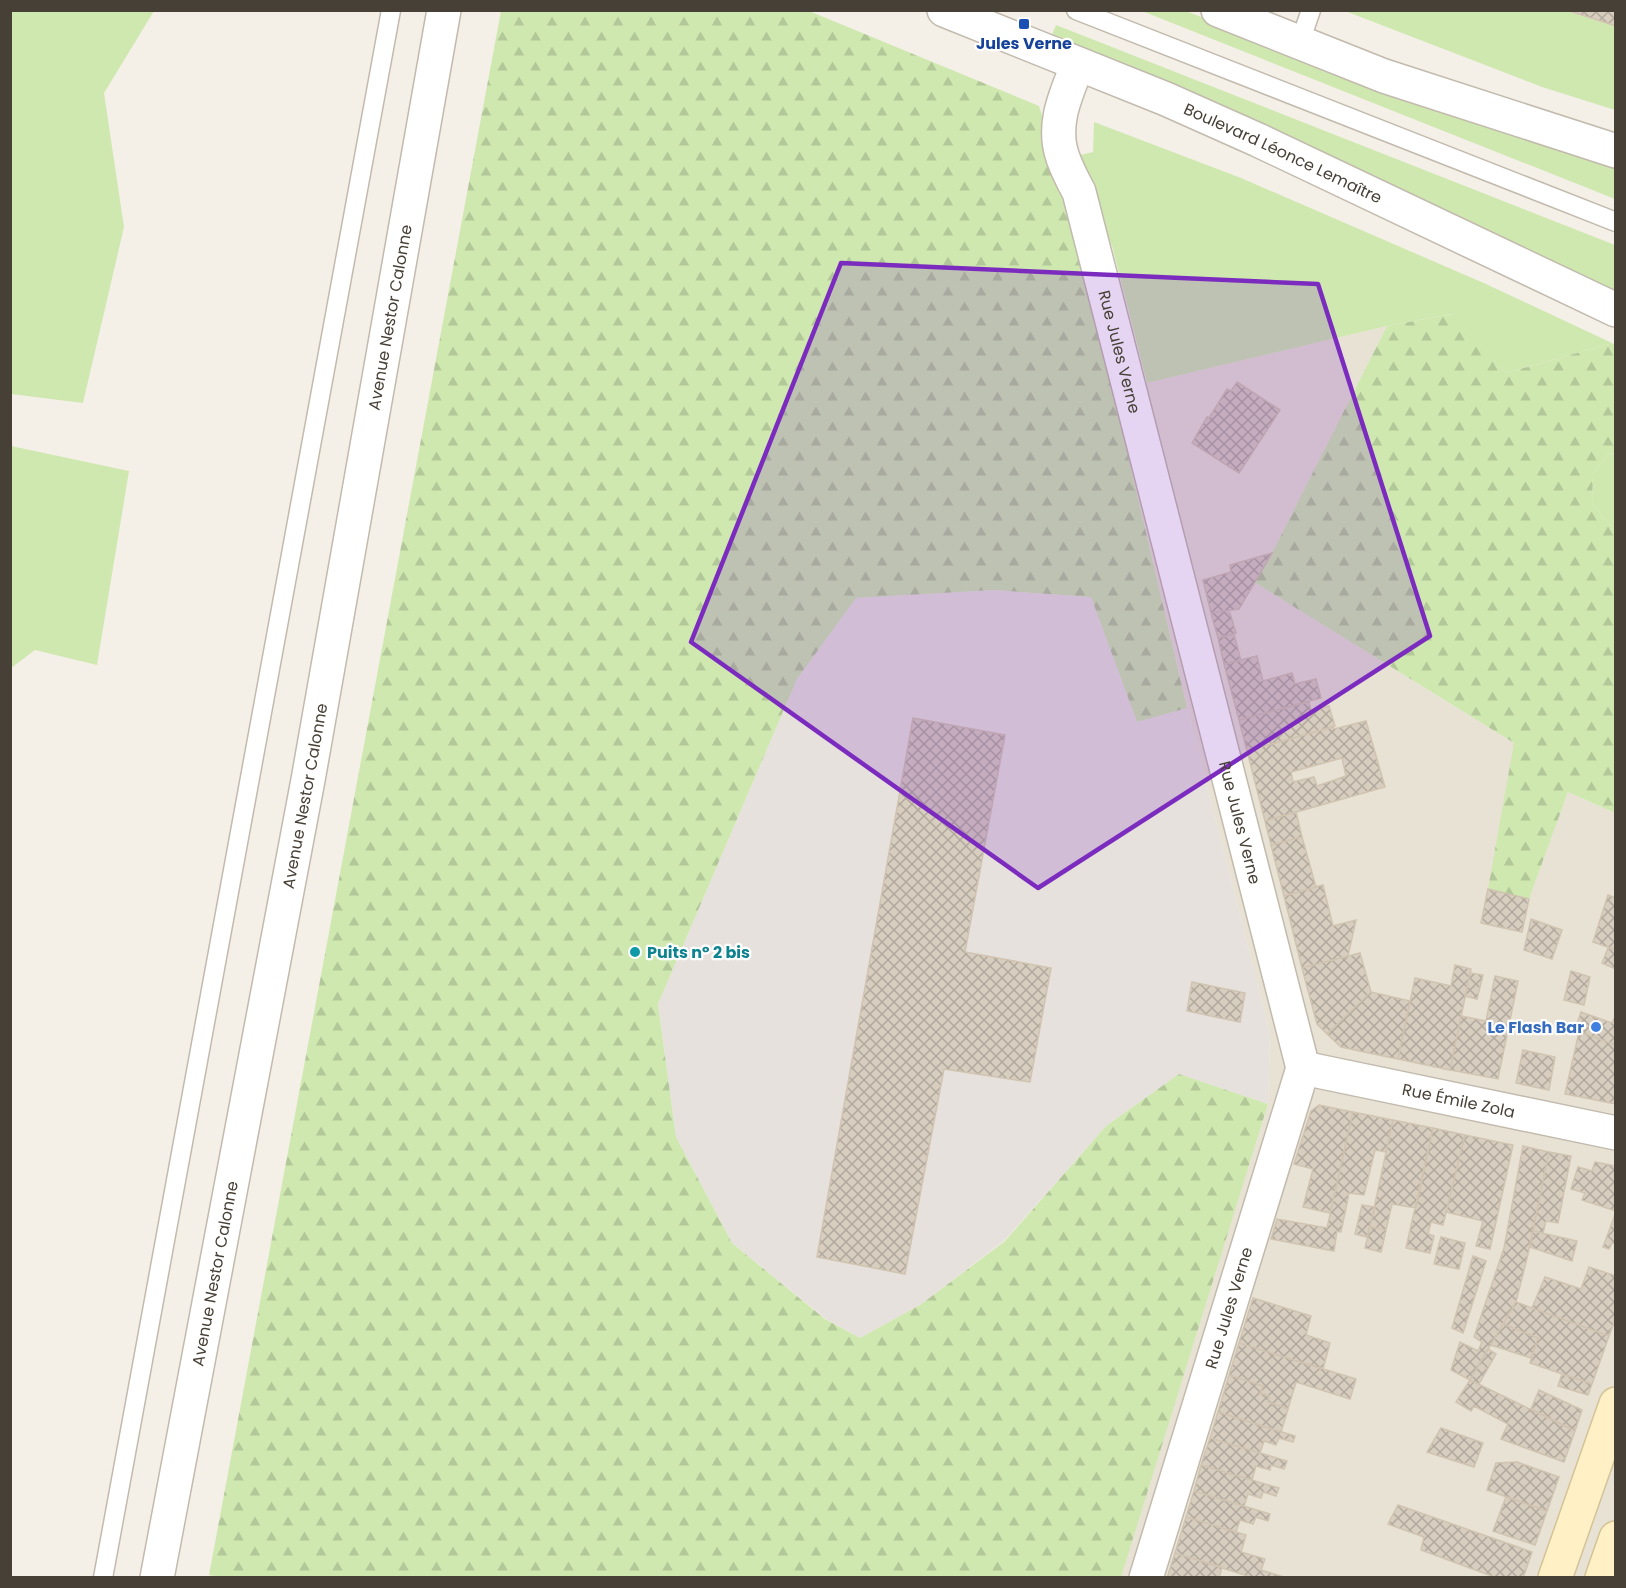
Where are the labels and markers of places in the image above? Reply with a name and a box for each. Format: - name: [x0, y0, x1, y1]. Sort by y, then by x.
- marker: Jules Verne: [1017, 17, 1031, 31]
- place label: Jules Verne: [976, 32, 1072, 55]
- place label: Puits n° 2 bis: [647, 941, 750, 964]
- marker: Puits n° 2 bis: [628, 945, 642, 959]
- place label: Le Flash Bar: [1487, 1016, 1584, 1039]
- marker: Le Flash Bar: [1589, 1020, 1603, 1034]

